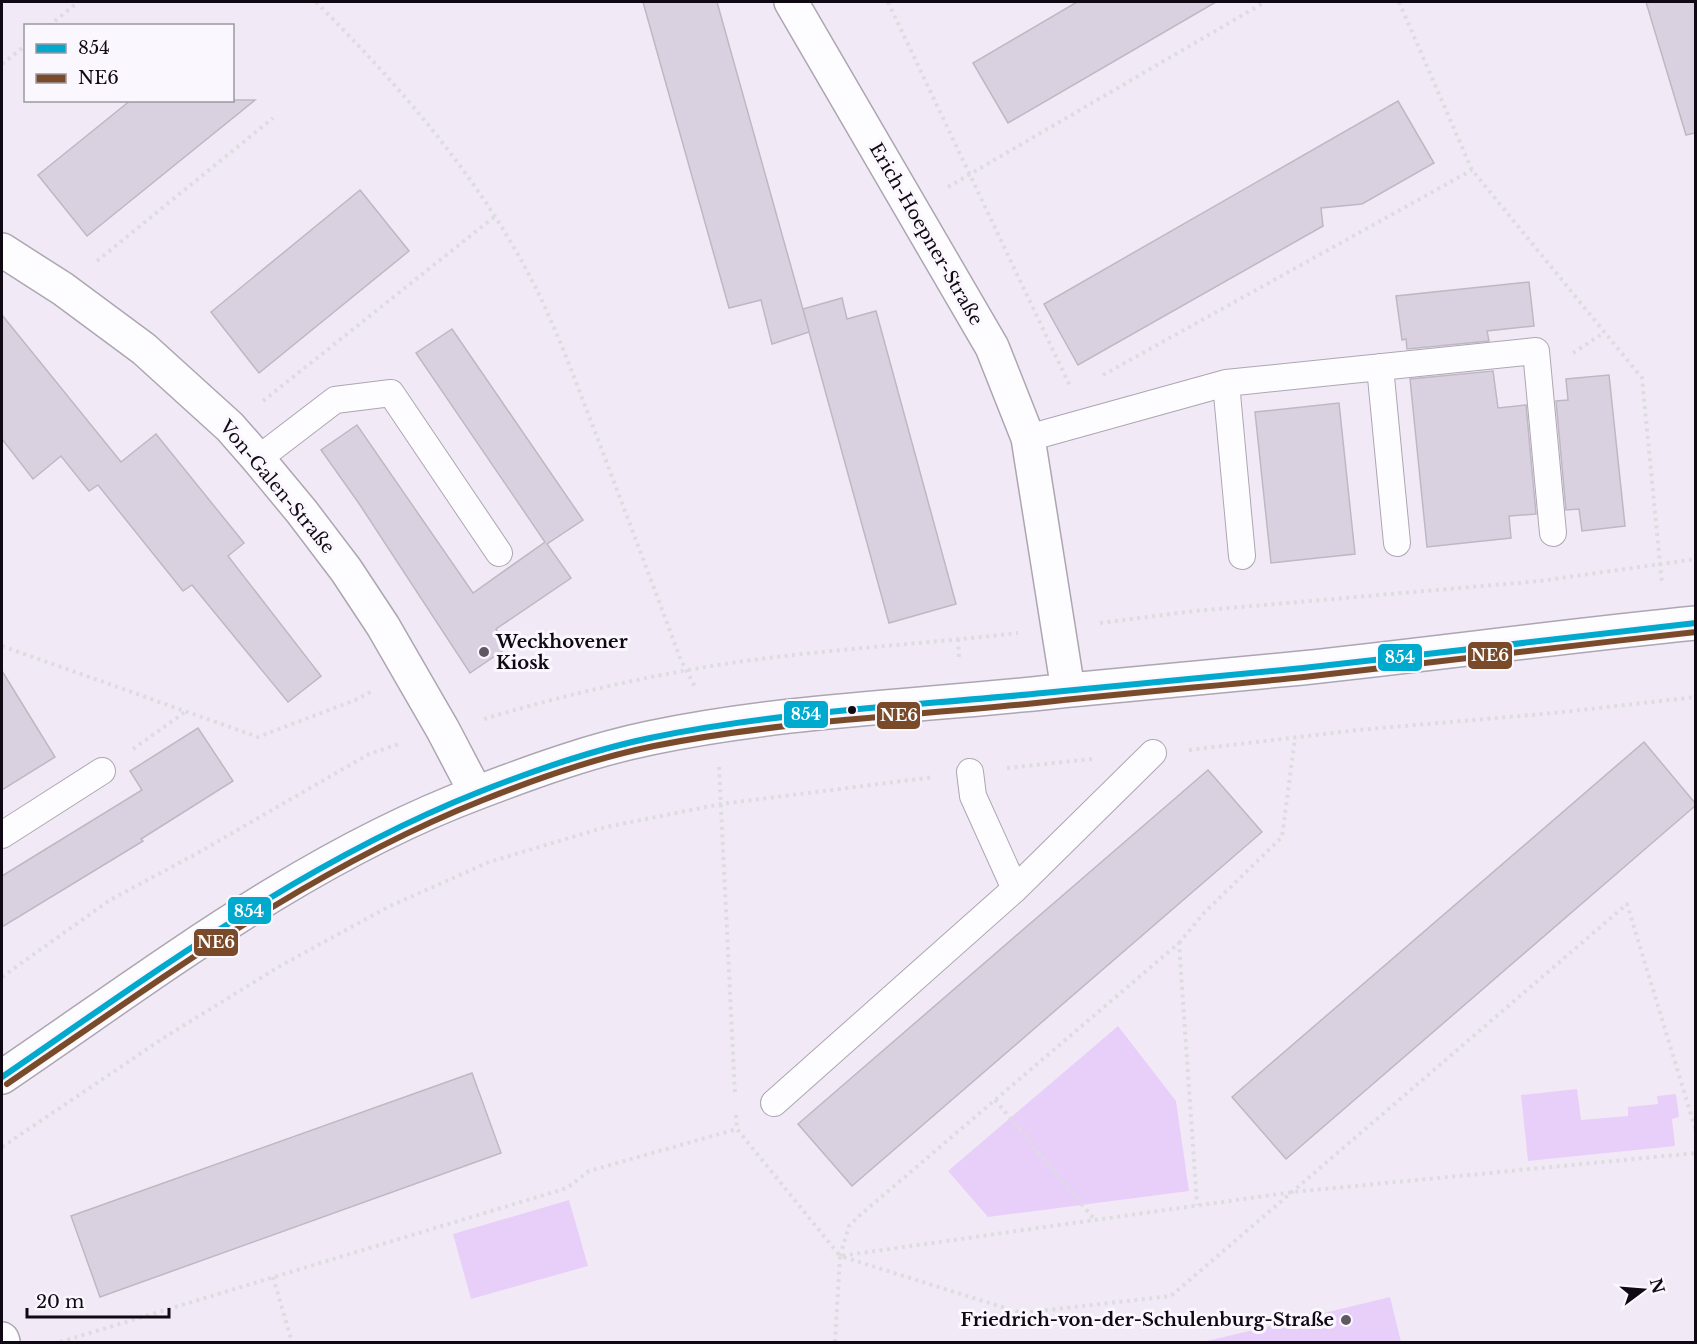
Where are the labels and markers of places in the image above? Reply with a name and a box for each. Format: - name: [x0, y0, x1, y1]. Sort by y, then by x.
- place label: Weckhovener Kiosk: [495, 631, 628, 674]
- marker: Weckhovener Kiosk: [477, 645, 491, 659]
- unlabelled marker: [846, 704, 858, 716]
- place label: Friedrich-von-der-Schulenburg-Straße: [960, 1309, 1334, 1331]
- marker: Friedrich-von-der-Schulenburg-Straße: [1339, 1313, 1353, 1327]

